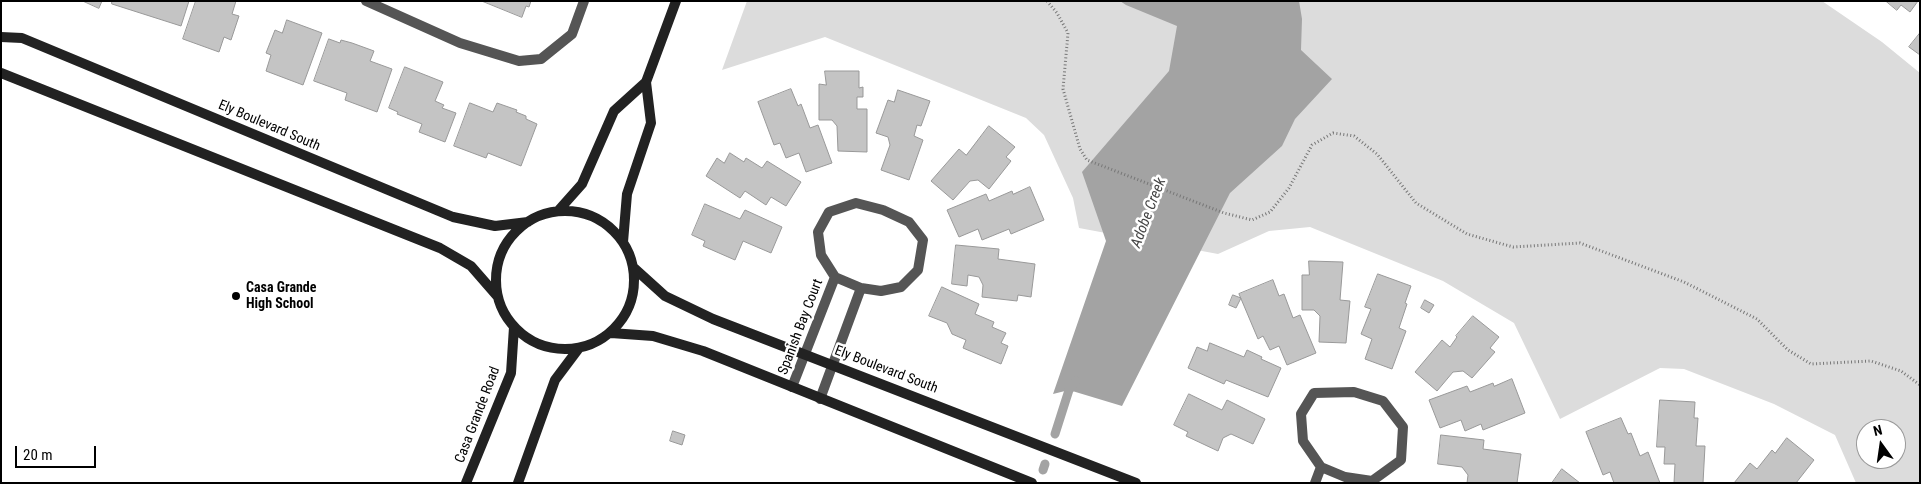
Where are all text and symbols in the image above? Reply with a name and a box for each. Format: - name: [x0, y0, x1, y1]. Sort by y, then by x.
- street label: Ely Boulevard South: [215, 97, 323, 155]
- water label: Adobe Creek: [1128, 176, 1170, 250]
- street label: Spanish Bay Court: [775, 277, 827, 377]
- place label: Casa Grande High School: [246, 280, 317, 312]
- marker: Casa Grande High School: [230, 290, 242, 302]
- street label: Ely Boulevard South: [832, 343, 940, 397]
- street label: Casa Grande Road: [452, 365, 504, 465]
- north arrow: [1856, 419, 1906, 469]
- text: N: [1872, 422, 1884, 439]
- scale bar: [18, 436, 99, 468]
- text: 20 m: [23, 446, 53, 464]

